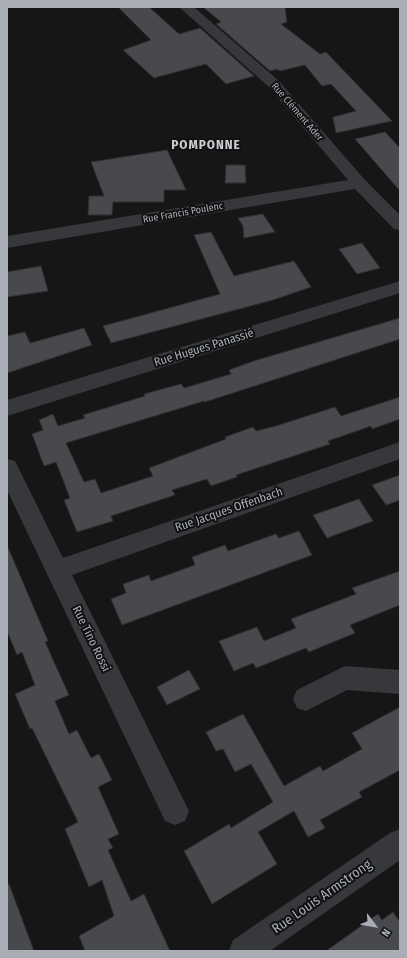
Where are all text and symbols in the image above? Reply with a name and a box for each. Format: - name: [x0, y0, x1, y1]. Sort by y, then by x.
- street label: Rue Clément Ader: [269, 80, 325, 144]
- district label: POMPONNE: [171, 137, 241, 153]
- street label: Rue Francis Poulenc: [142, 200, 224, 226]
- street label: Rue Hugues Panassié: [152, 326, 256, 370]
- street label: Rue Jacques Offenbach: [173, 485, 285, 535]
- street label: Rue Tino Rossi: [69, 604, 113, 674]
- street label: Rue Louis Armstrong: [269, 856, 375, 938]
- north arrow: [355, 906, 395, 946]
- text: N: [378, 926, 393, 939]

